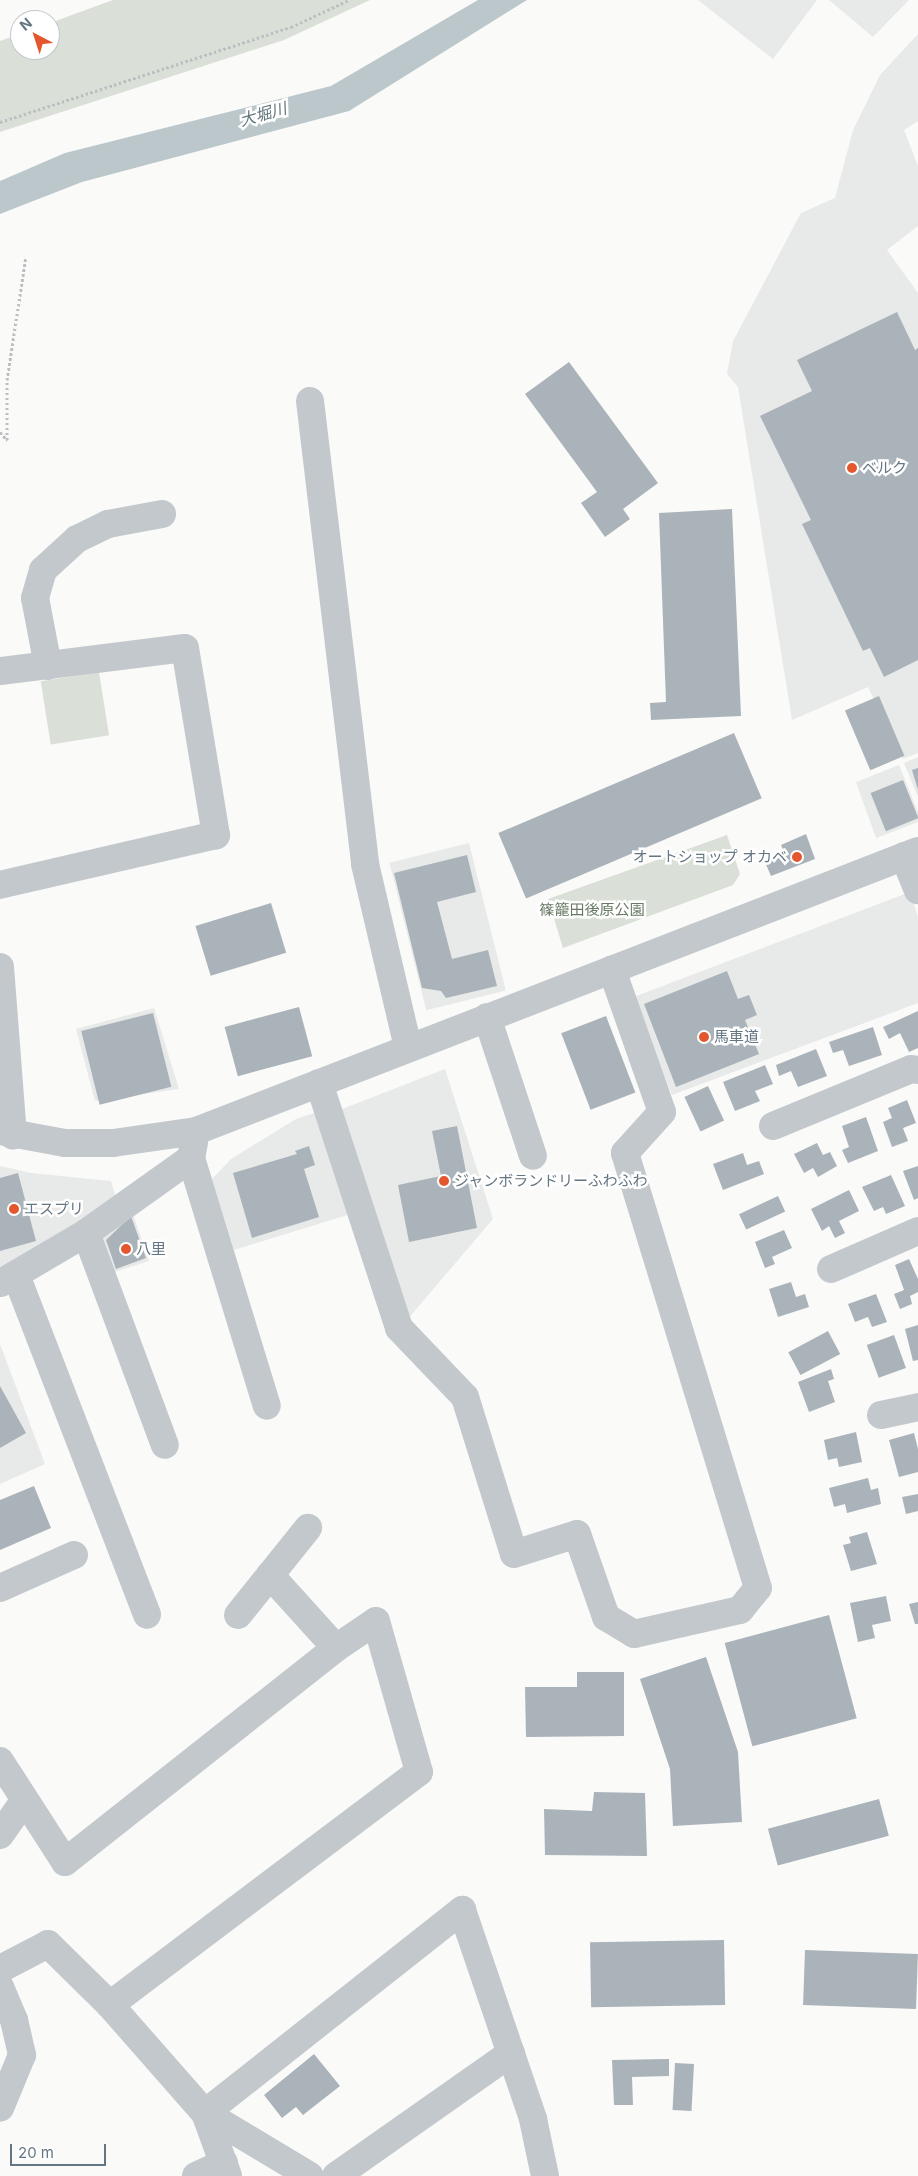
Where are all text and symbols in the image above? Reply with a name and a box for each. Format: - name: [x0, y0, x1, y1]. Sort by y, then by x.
- north arrow: [10, 10, 60, 60]
- text: N: [16, 14, 35, 34]
- water label: 大堀川: [237, 98, 289, 130]
- place label: ベルク: [862, 459, 907, 477]
- marker: ベルク: [846, 462, 858, 474]
- place label: オートショップ オカベ: [633, 848, 787, 866]
- marker: オートショップ オカベ: [791, 851, 803, 863]
- park label: 篠籠田後原公園: [540, 901, 644, 919]
- place label: 馬車道: [714, 1028, 759, 1046]
- marker: 馬車道: [698, 1031, 710, 1043]
- place label: ジャンボランドリーふわふわ: [454, 1172, 649, 1190]
- marker: ジャンボランドリーふわふわ: [438, 1175, 450, 1187]
- place label: エスプリ: [24, 1200, 84, 1218]
- marker: エスプリ: [8, 1203, 20, 1215]
- place label: 八里: [136, 1240, 166, 1258]
- marker: 八里: [120, 1243, 132, 1255]
- scale bar: [12, 2134, 109, 2166]
- text: 20 m: [18, 2143, 54, 2162]

